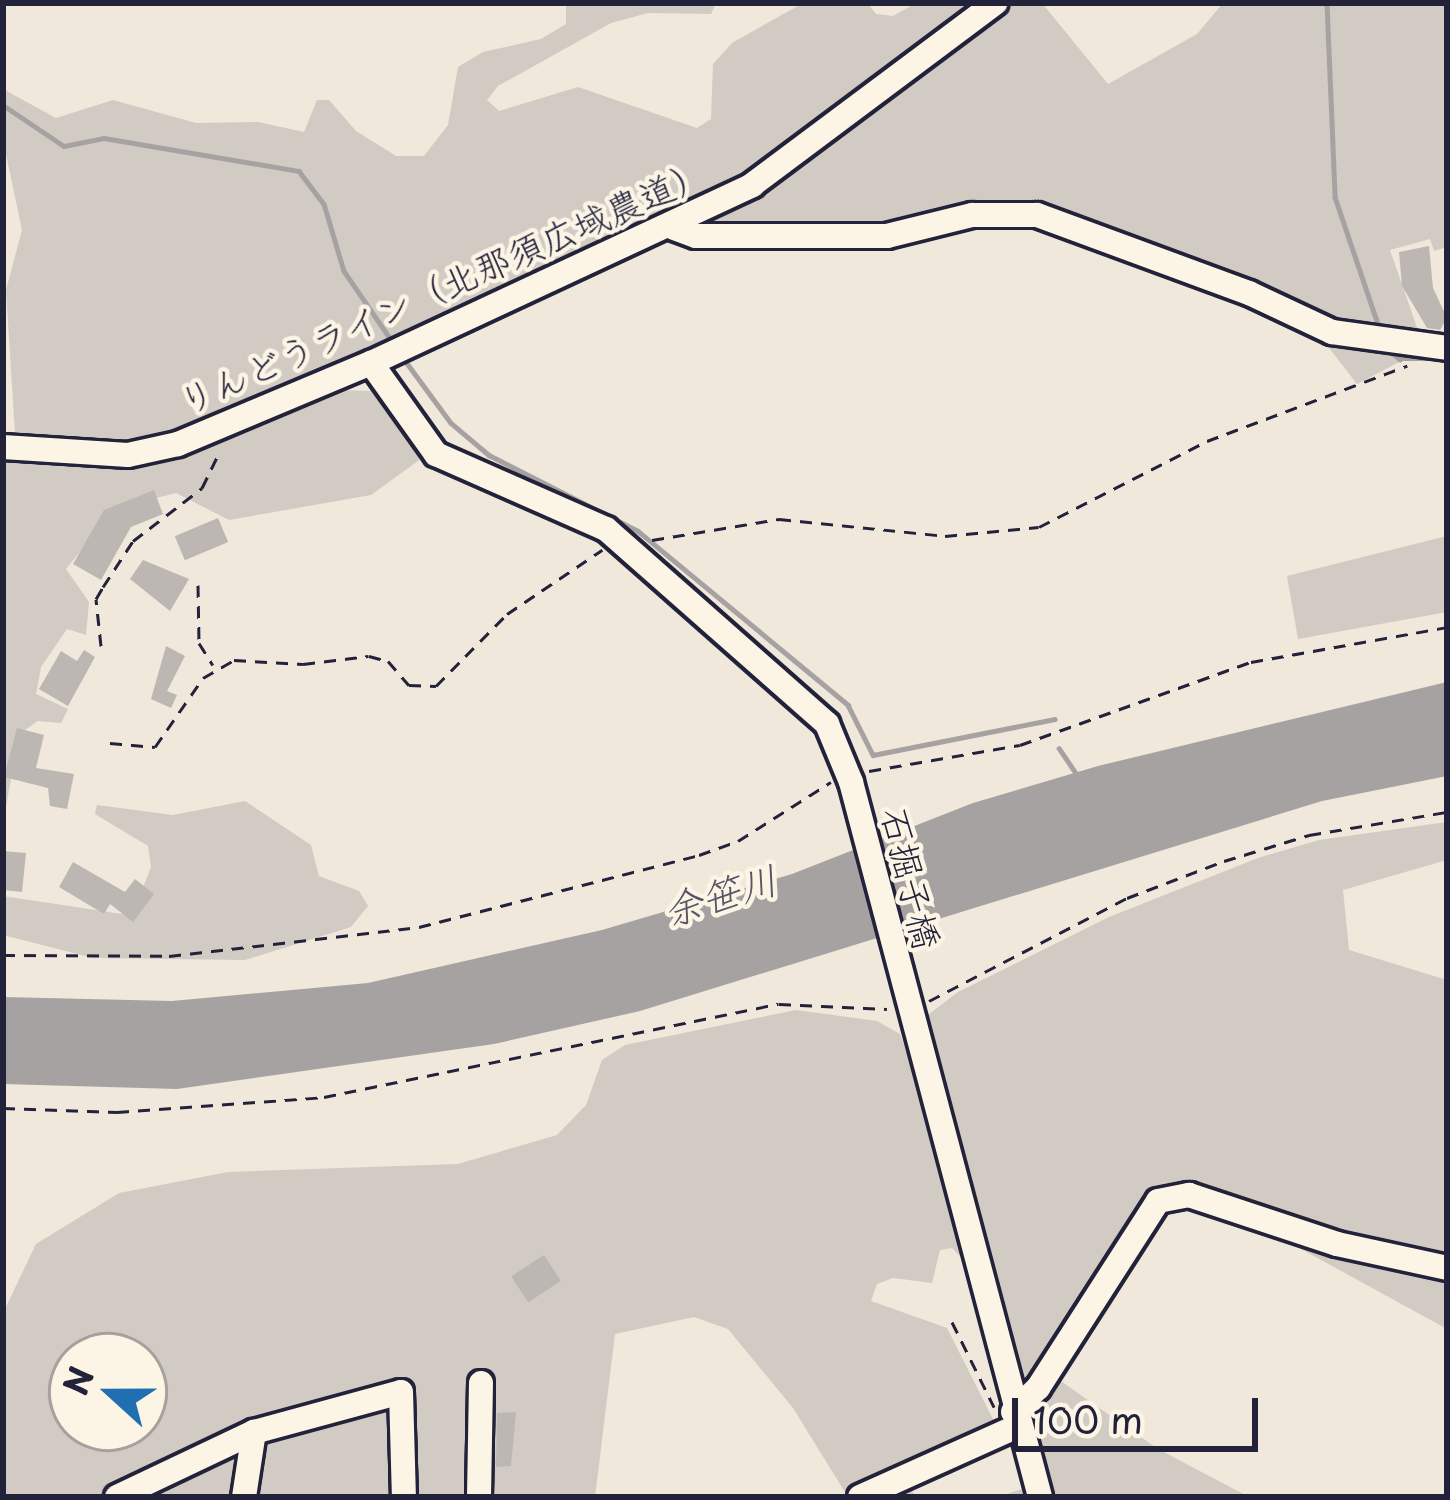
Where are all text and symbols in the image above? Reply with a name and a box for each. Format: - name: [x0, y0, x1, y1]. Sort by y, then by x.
- street label: りんどうライン（北那須広域農道）: [171, 149, 715, 423]
- street label: 石掘子橋: [874, 803, 950, 953]
- water label: 余笹川: [657, 855, 783, 933]
- north arrow: [48, 1332, 168, 1452]
- text: N: [49, 1359, 105, 1401]
- scale bar: [1018, 1374, 1264, 1448]
- text: 100 m: [1033, 1392, 1143, 1446]

